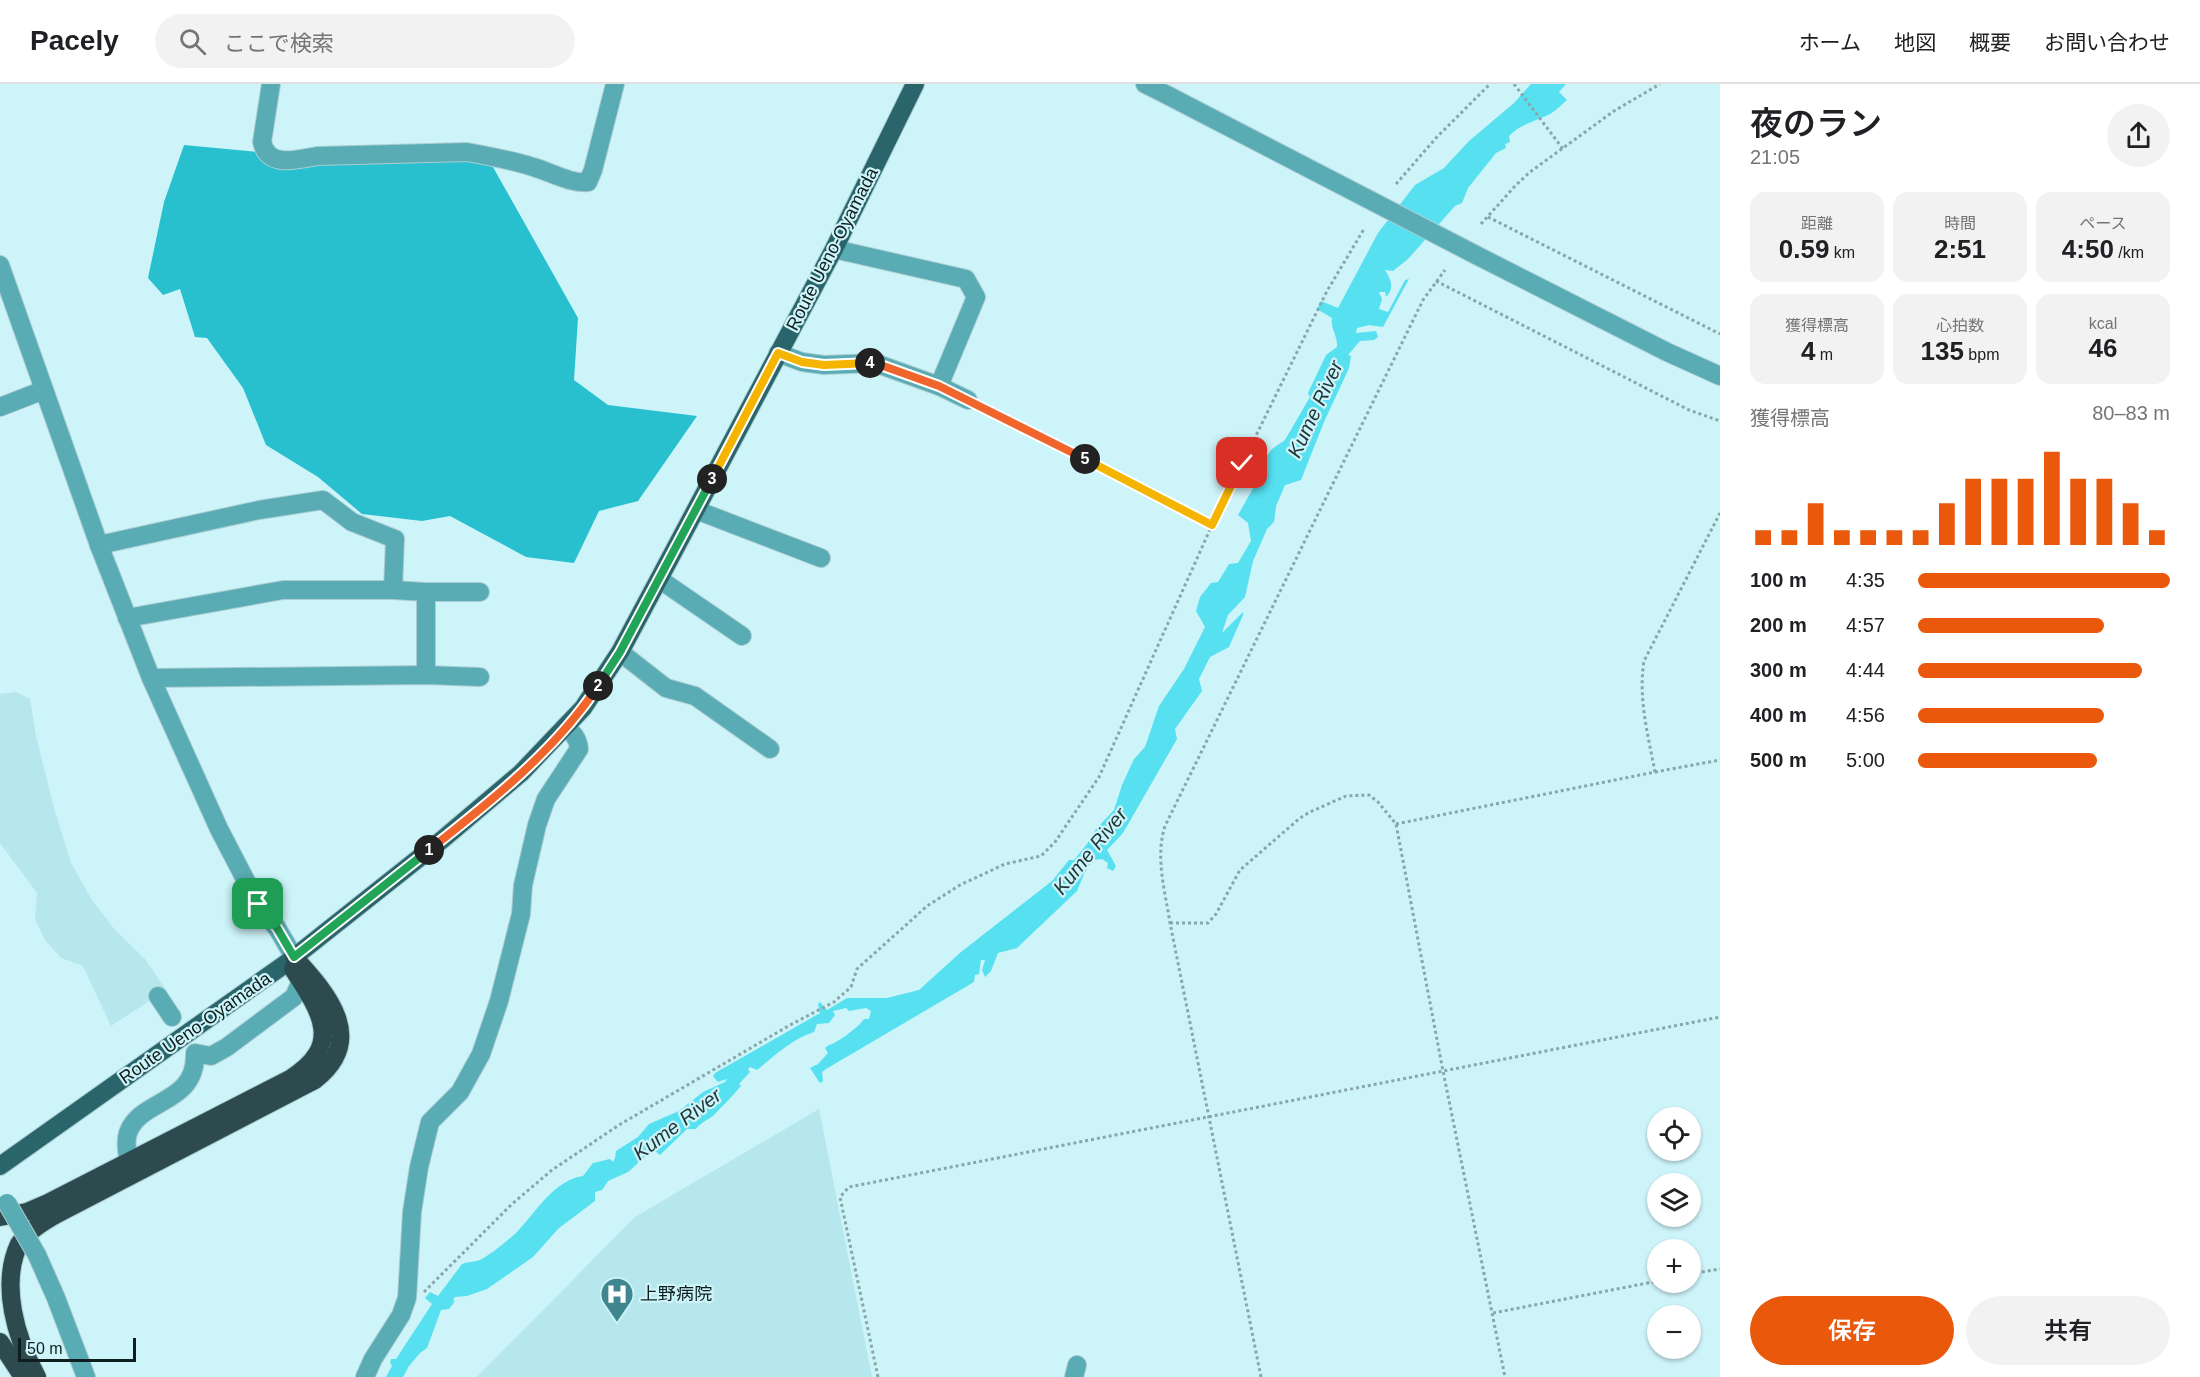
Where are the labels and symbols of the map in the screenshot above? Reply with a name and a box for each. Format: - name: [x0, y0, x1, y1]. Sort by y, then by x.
- street label: Route Ueno-Oyamada: [782, 163, 882, 334]
- pin: 4: [855, 348, 885, 378]
- water label: Kume River: [1283, 356, 1348, 461]
- pin: [1216, 437, 1267, 488]
- pin: 5: [1070, 444, 1100, 474]
- pin: 3: [697, 464, 727, 494]
- pin: 2: [583, 671, 613, 701]
- water label: Kume River: [1049, 802, 1132, 899]
- pin: 1: [414, 835, 444, 865]
- pin: [232, 878, 283, 929]
- street label: Route Ueno-Oyamada: [115, 968, 275, 1088]
- water label: Kume River: [629, 1083, 726, 1164]
- hospital icon: 上野病院: [599, 1276, 635, 1323]
- place label: 上野病院: [640, 1284, 712, 1304]
- scale bar: [18, 1335, 136, 1362]

